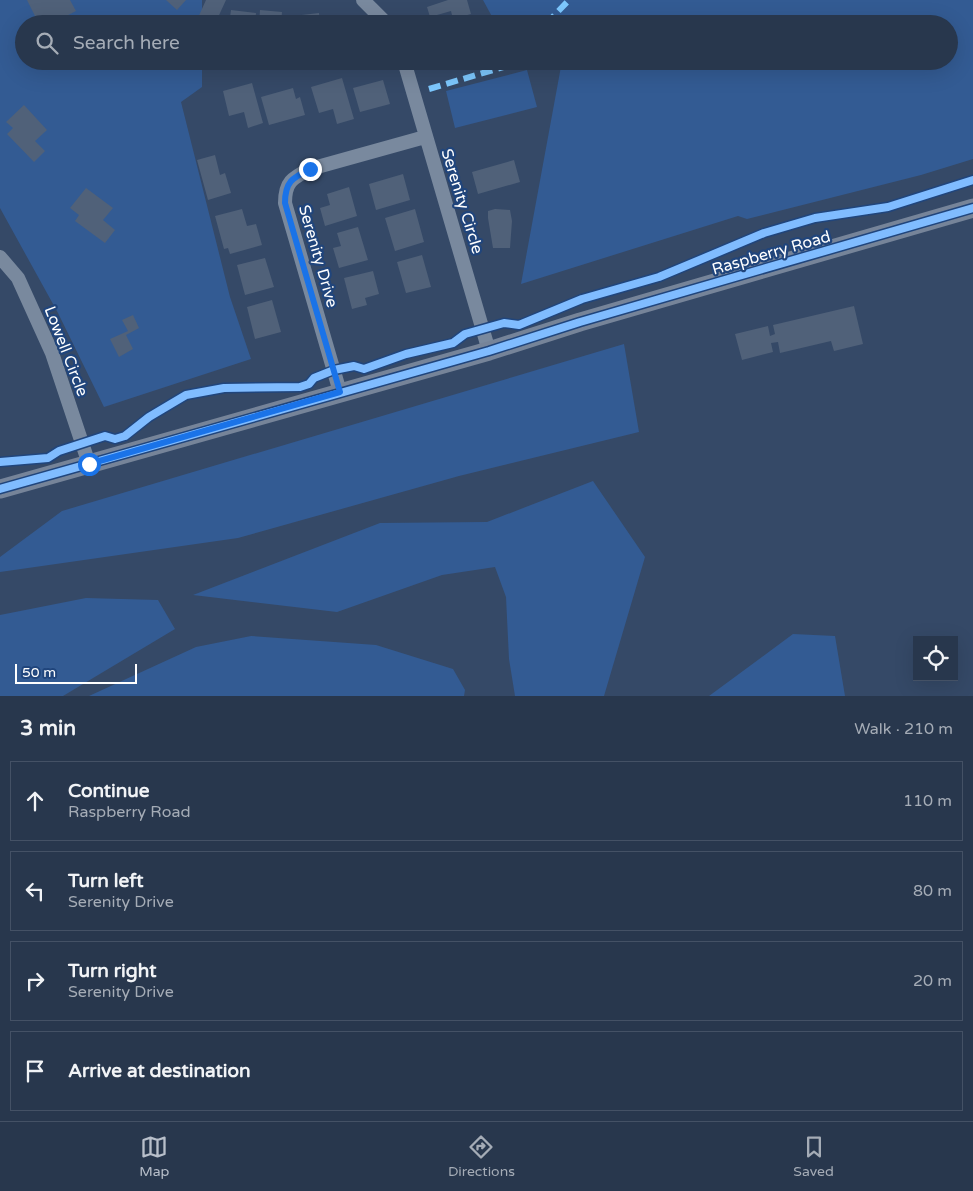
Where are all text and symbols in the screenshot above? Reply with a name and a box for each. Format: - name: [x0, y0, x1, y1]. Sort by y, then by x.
- search box: [15, 15, 958, 70]
- icon: search: [33, 29, 61, 57]
- text: Search here: [73, 32, 180, 54]
- street label: Serenity Circle: [437, 146, 488, 256]
- route end: [299, 158, 322, 181]
- street label: Serenity Drive: [294, 203, 342, 310]
- street label: Raspberry Road: [710, 226, 833, 279]
- street label: Lowell Circle: [40, 303, 92, 399]
- route start: [78, 453, 101, 476]
- map controls: [913, 636, 958, 681]
- button: locate: [913, 636, 958, 681]
- scale bar: [15, 661, 138, 684]
- text: 50 m: [22, 664, 56, 681]
- text: 3 min: [20, 716, 76, 741]
- text: Walk · 210 m: [854, 719, 953, 739]
- text: Continue: [68, 780, 150, 802]
- icon: ahead: [21, 787, 49, 815]
- text: 110 m: [903, 791, 952, 811]
- text: Raspberry Road: [68, 802, 191, 822]
- text: Turn left: [68, 870, 144, 892]
- icon: left: [21, 877, 49, 905]
- text: 80 m: [913, 881, 952, 901]
- text: Serenity Drive: [68, 892, 174, 912]
- text: Turn right: [68, 960, 156, 982]
- icon: right: [21, 967, 49, 995]
- text: 20 m: [913, 971, 952, 991]
- text: Serenity Drive: [68, 982, 174, 1002]
- icon: arrive: [21, 1057, 49, 1085]
- text: Arrive at destination: [68, 1060, 251, 1082]
- tab: Map: [139, 1133, 169, 1180]
- tab: Directions: [448, 1133, 515, 1180]
- tab: Saved: [793, 1133, 834, 1180]

